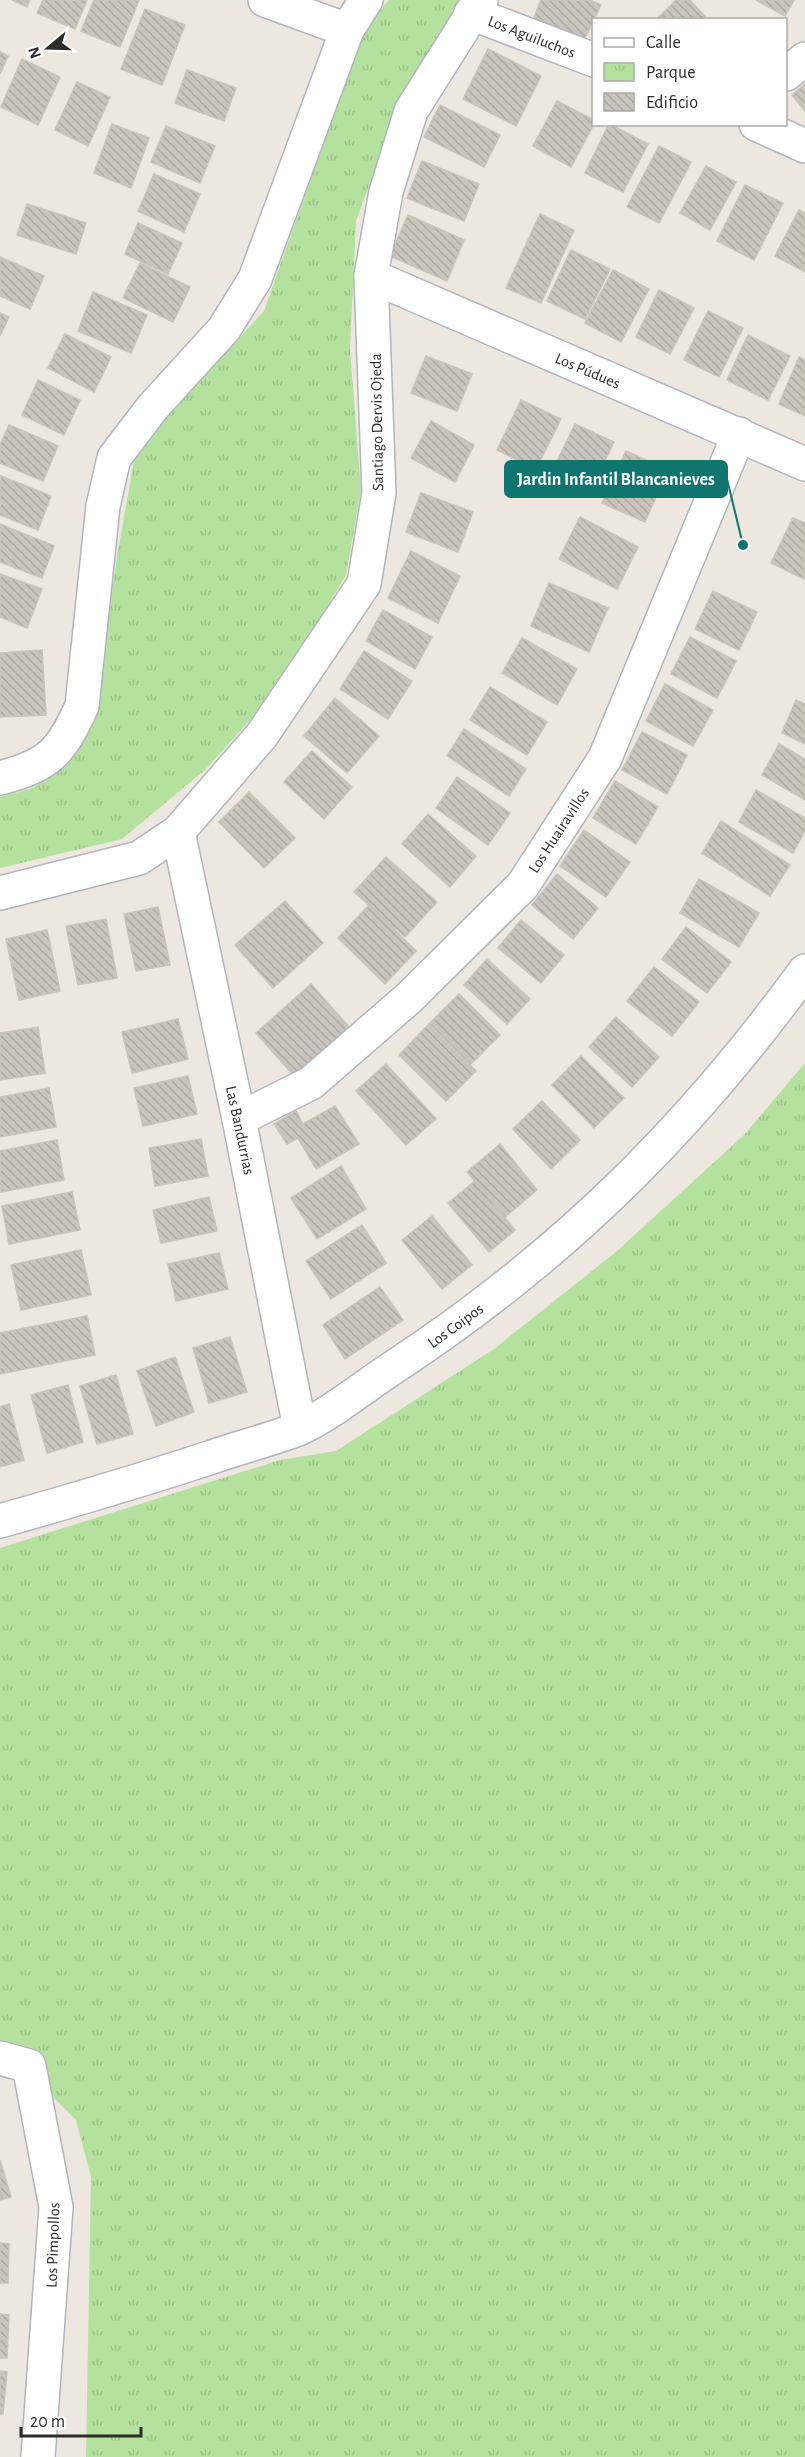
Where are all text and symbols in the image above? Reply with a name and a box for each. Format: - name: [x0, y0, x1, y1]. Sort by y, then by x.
- street label: Los Aguiluchos: [486, 13, 578, 61]
- north arrow: [18, 18, 78, 78]
- legend: [592, 18, 787, 126]
- text: Calle: [646, 34, 681, 52]
- text: N: [25, 45, 44, 60]
- text: Parque: [646, 64, 695, 82]
- text: Edificio: [646, 94, 698, 112]
- street label: Los Púdues: [553, 350, 622, 392]
- street label: Santiago Dervis Ojeda: [368, 353, 387, 491]
- callout: Jardin Infantil Blancanieves: [505, 461, 727, 497]
- text: Jardin Infantil Blancanieves: [517, 471, 715, 489]
- street label: Los Huairavillos: [526, 785, 592, 876]
- street label: Las Bandurrias: [223, 1084, 257, 1176]
- street label: Los Coipos: [425, 1300, 486, 1351]
- street label: Los Pimpollos: [44, 2202, 62, 2288]
- scale bar: [21, 2400, 141, 2438]
- text: 20 m: [30, 2413, 65, 2431]

